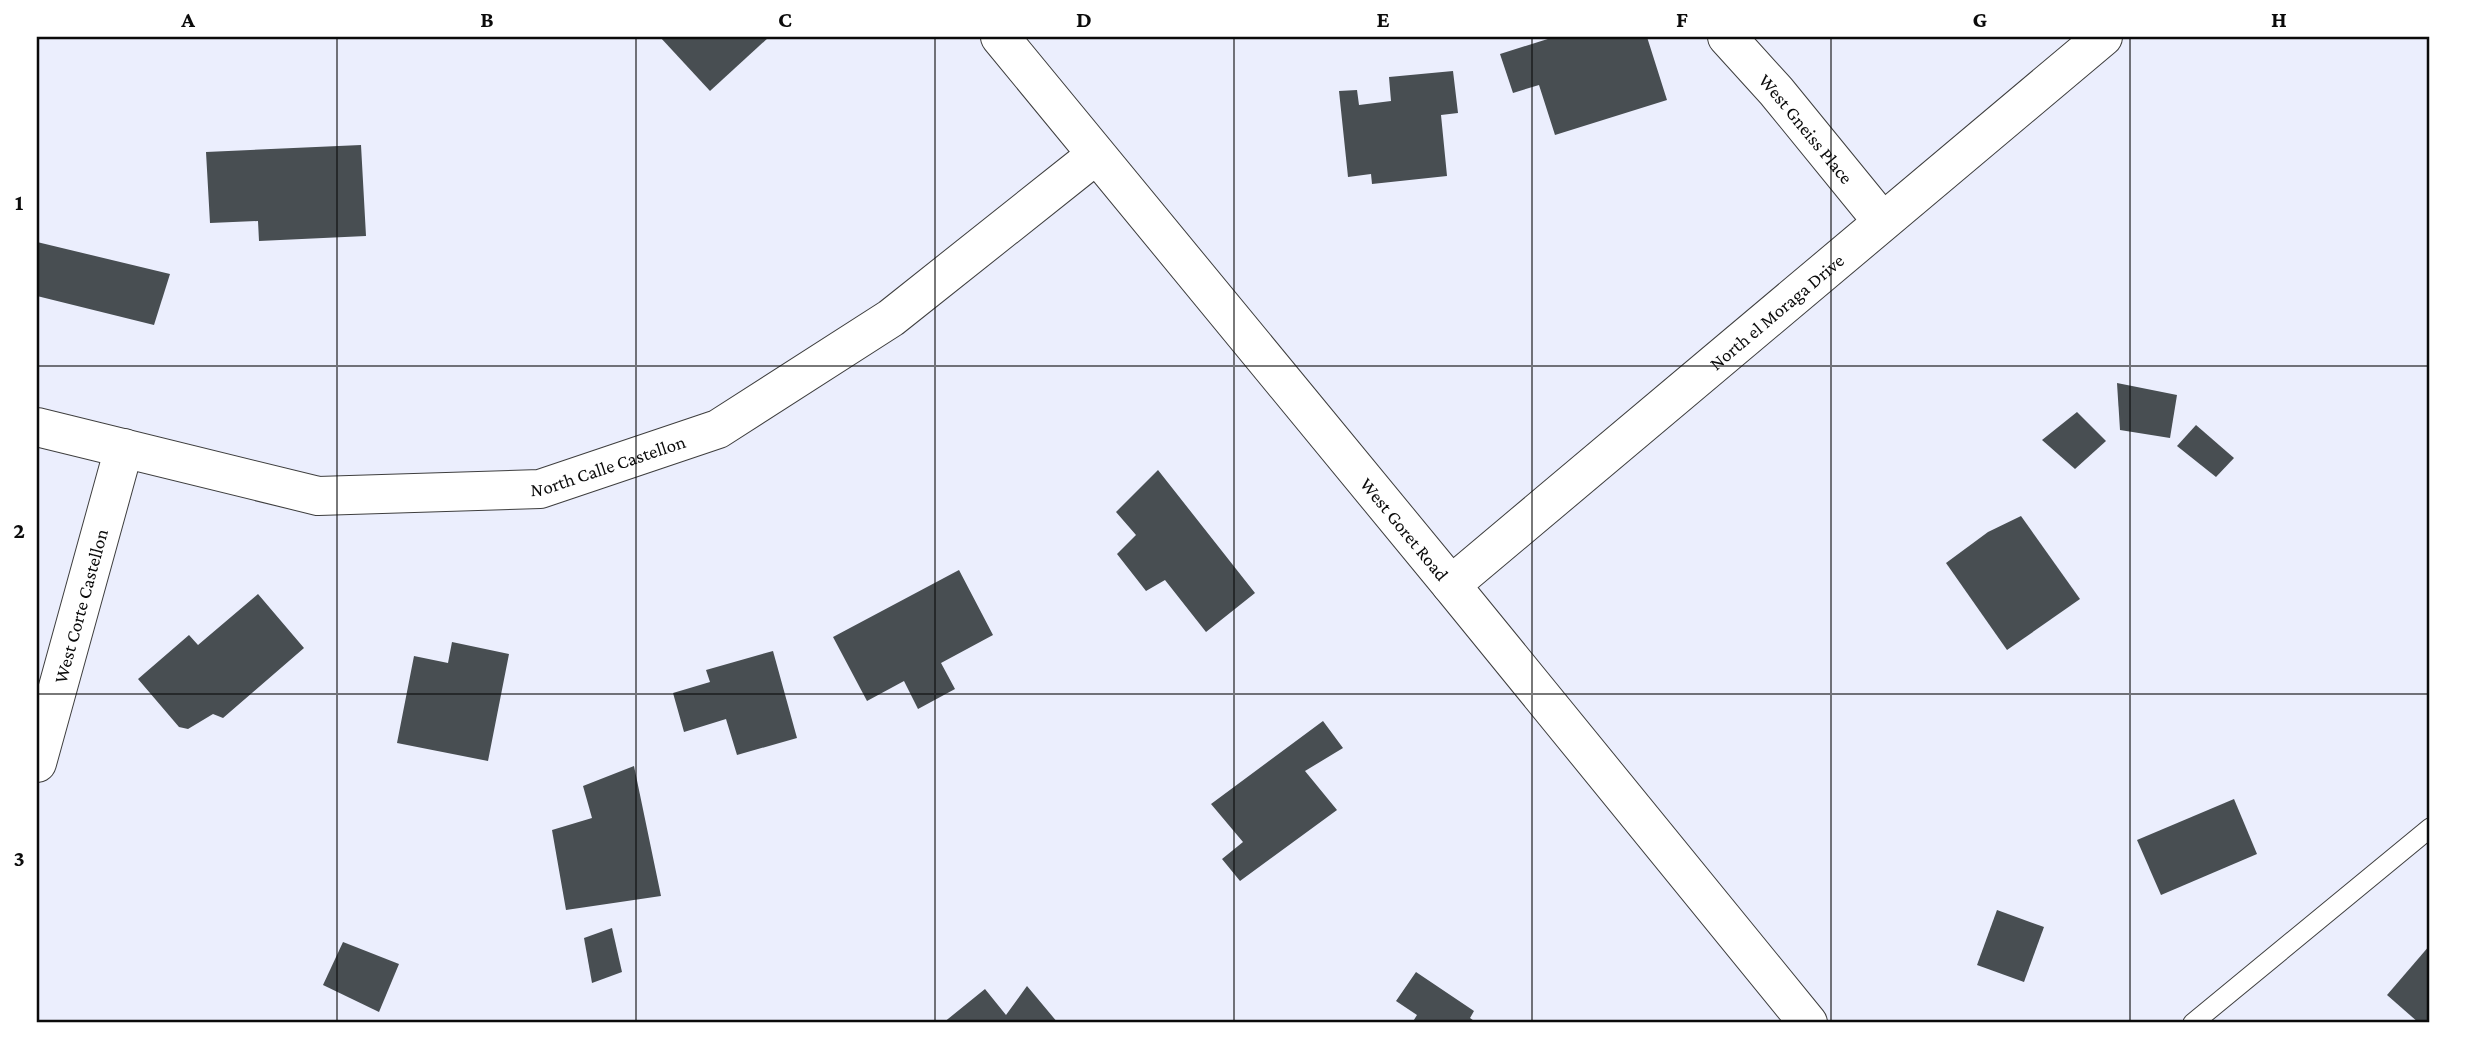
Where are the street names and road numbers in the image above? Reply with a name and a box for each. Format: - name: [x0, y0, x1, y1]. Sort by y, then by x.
- street label: West Gneiss Place: [1754, 70, 1857, 188]
- street label: North el Moraga Drive: [1705, 250, 1848, 374]
- street label: North Calle Castellon: [530, 431, 688, 500]
- street label: West Goret Road: [1356, 473, 1453, 585]
- street label: West Corte Castellon: [50, 526, 112, 686]

